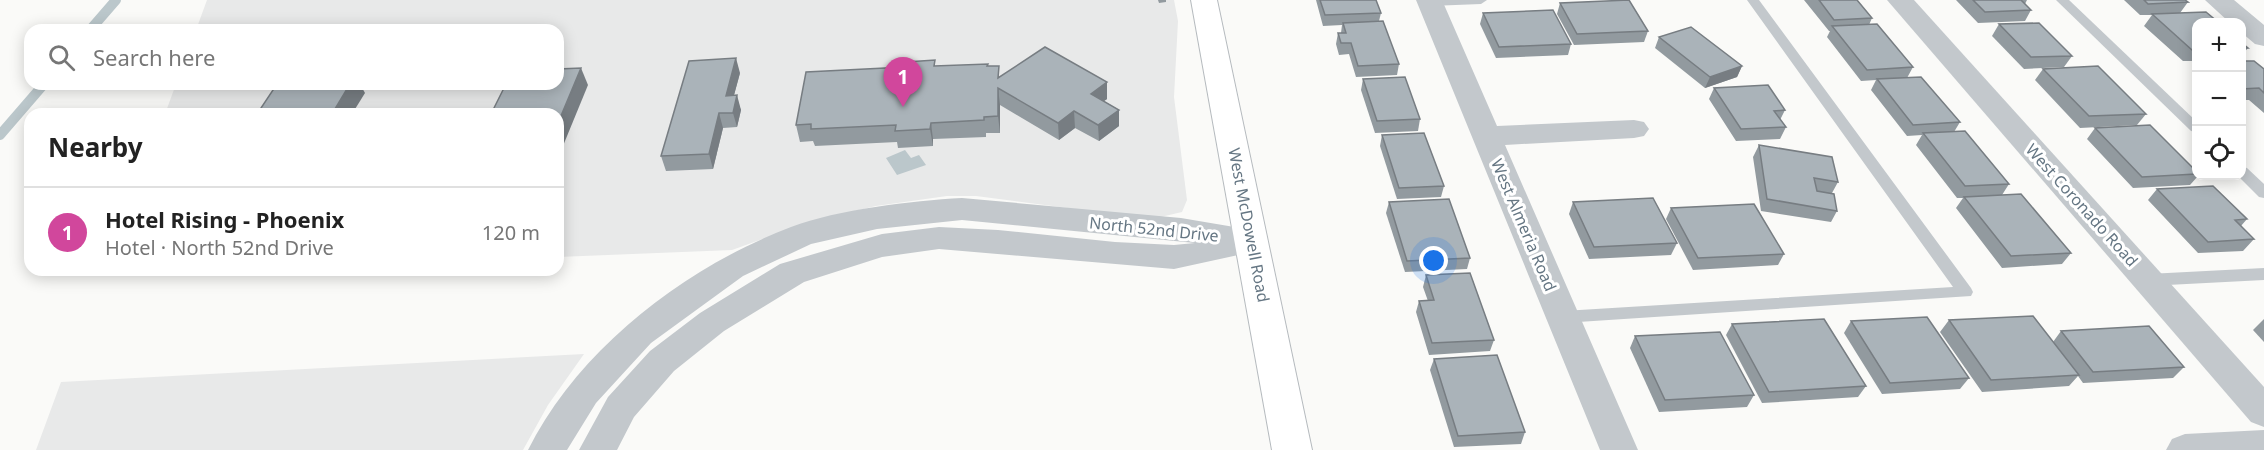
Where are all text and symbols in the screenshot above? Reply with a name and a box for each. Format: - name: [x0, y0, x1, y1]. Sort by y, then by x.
- map controls: [2192, 18, 2246, 180]
- button: +: [2192, 18, 2246, 72]
- search box: [24, 24, 564, 90]
- icon: search: [45, 41, 78, 74]
- text: Search here: [93, 42, 215, 72]
- pin: 1: [884, 57, 922, 107]
- button: −: [2192, 72, 2246, 126]
- button: locate: [2192, 126, 2246, 180]
- text: Nearby: [48, 129, 143, 165]
- street label: West Coronado Road: [2021, 139, 2143, 271]
- street label: West McDowell Road: [1223, 146, 1275, 304]
- street label: West Almeria Road: [1486, 155, 1562, 295]
- text: Hotel Rising - Phoenix: [105, 204, 344, 234]
- street label: North 52nd Drive: [1088, 211, 1220, 247]
- text: 1: [62, 219, 73, 246]
- text: 120 m: [482, 219, 540, 246]
- text: Hotel · North 52nd Drive: [105, 234, 334, 261]
- your location: [1419, 246, 1448, 275]

